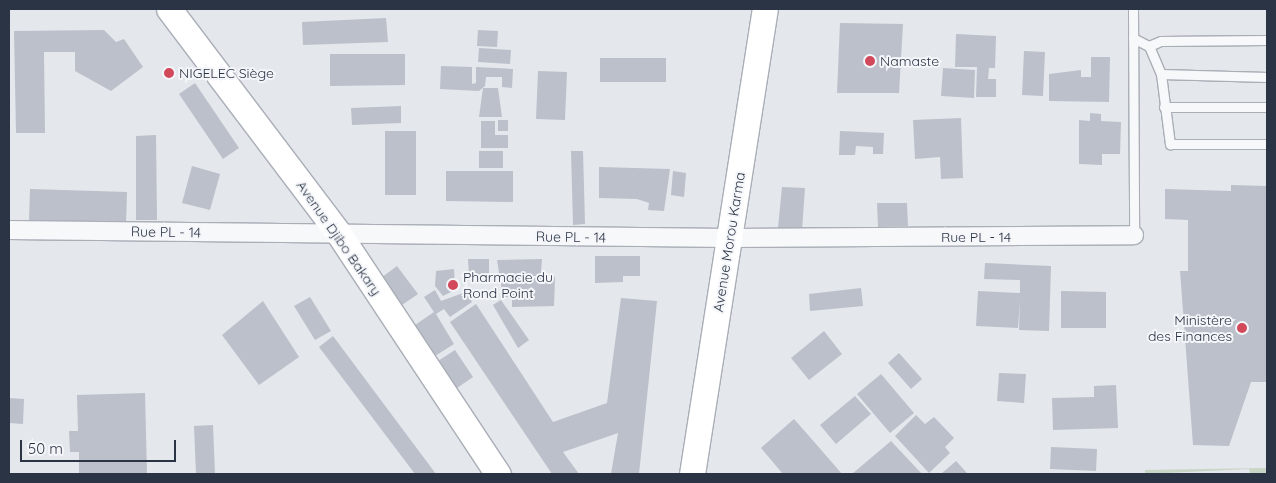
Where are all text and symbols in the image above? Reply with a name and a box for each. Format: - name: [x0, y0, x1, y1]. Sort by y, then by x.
- place label: Namaste: [880, 53, 939, 69]
- marker: Namaste: [864, 55, 876, 67]
- place label: NIGELEC Siège: [179, 65, 274, 81]
- marker: NIGELEC Siège: [163, 67, 175, 79]
- street label: Avenue Morou Karma: [710, 171, 748, 313]
- street label: Avenue Djibo Bakary: [293, 177, 385, 299]
- street label: Rue PL - 14: [131, 223, 201, 241]
- street label: Rue PL - 14: [536, 228, 606, 246]
- street label: Rue PL - 14: [941, 229, 1011, 245]
- place label: Pharmacie du Rond Point: [463, 269, 553, 302]
- marker: Pharmacie du Rond Point: [447, 279, 459, 291]
- place label: Ministère des Finances: [1148, 312, 1232, 344]
- marker: Ministère des Finances: [1236, 322, 1248, 334]
- scale bar: [22, 430, 179, 462]
- text: 50 m: [28, 439, 63, 458]

